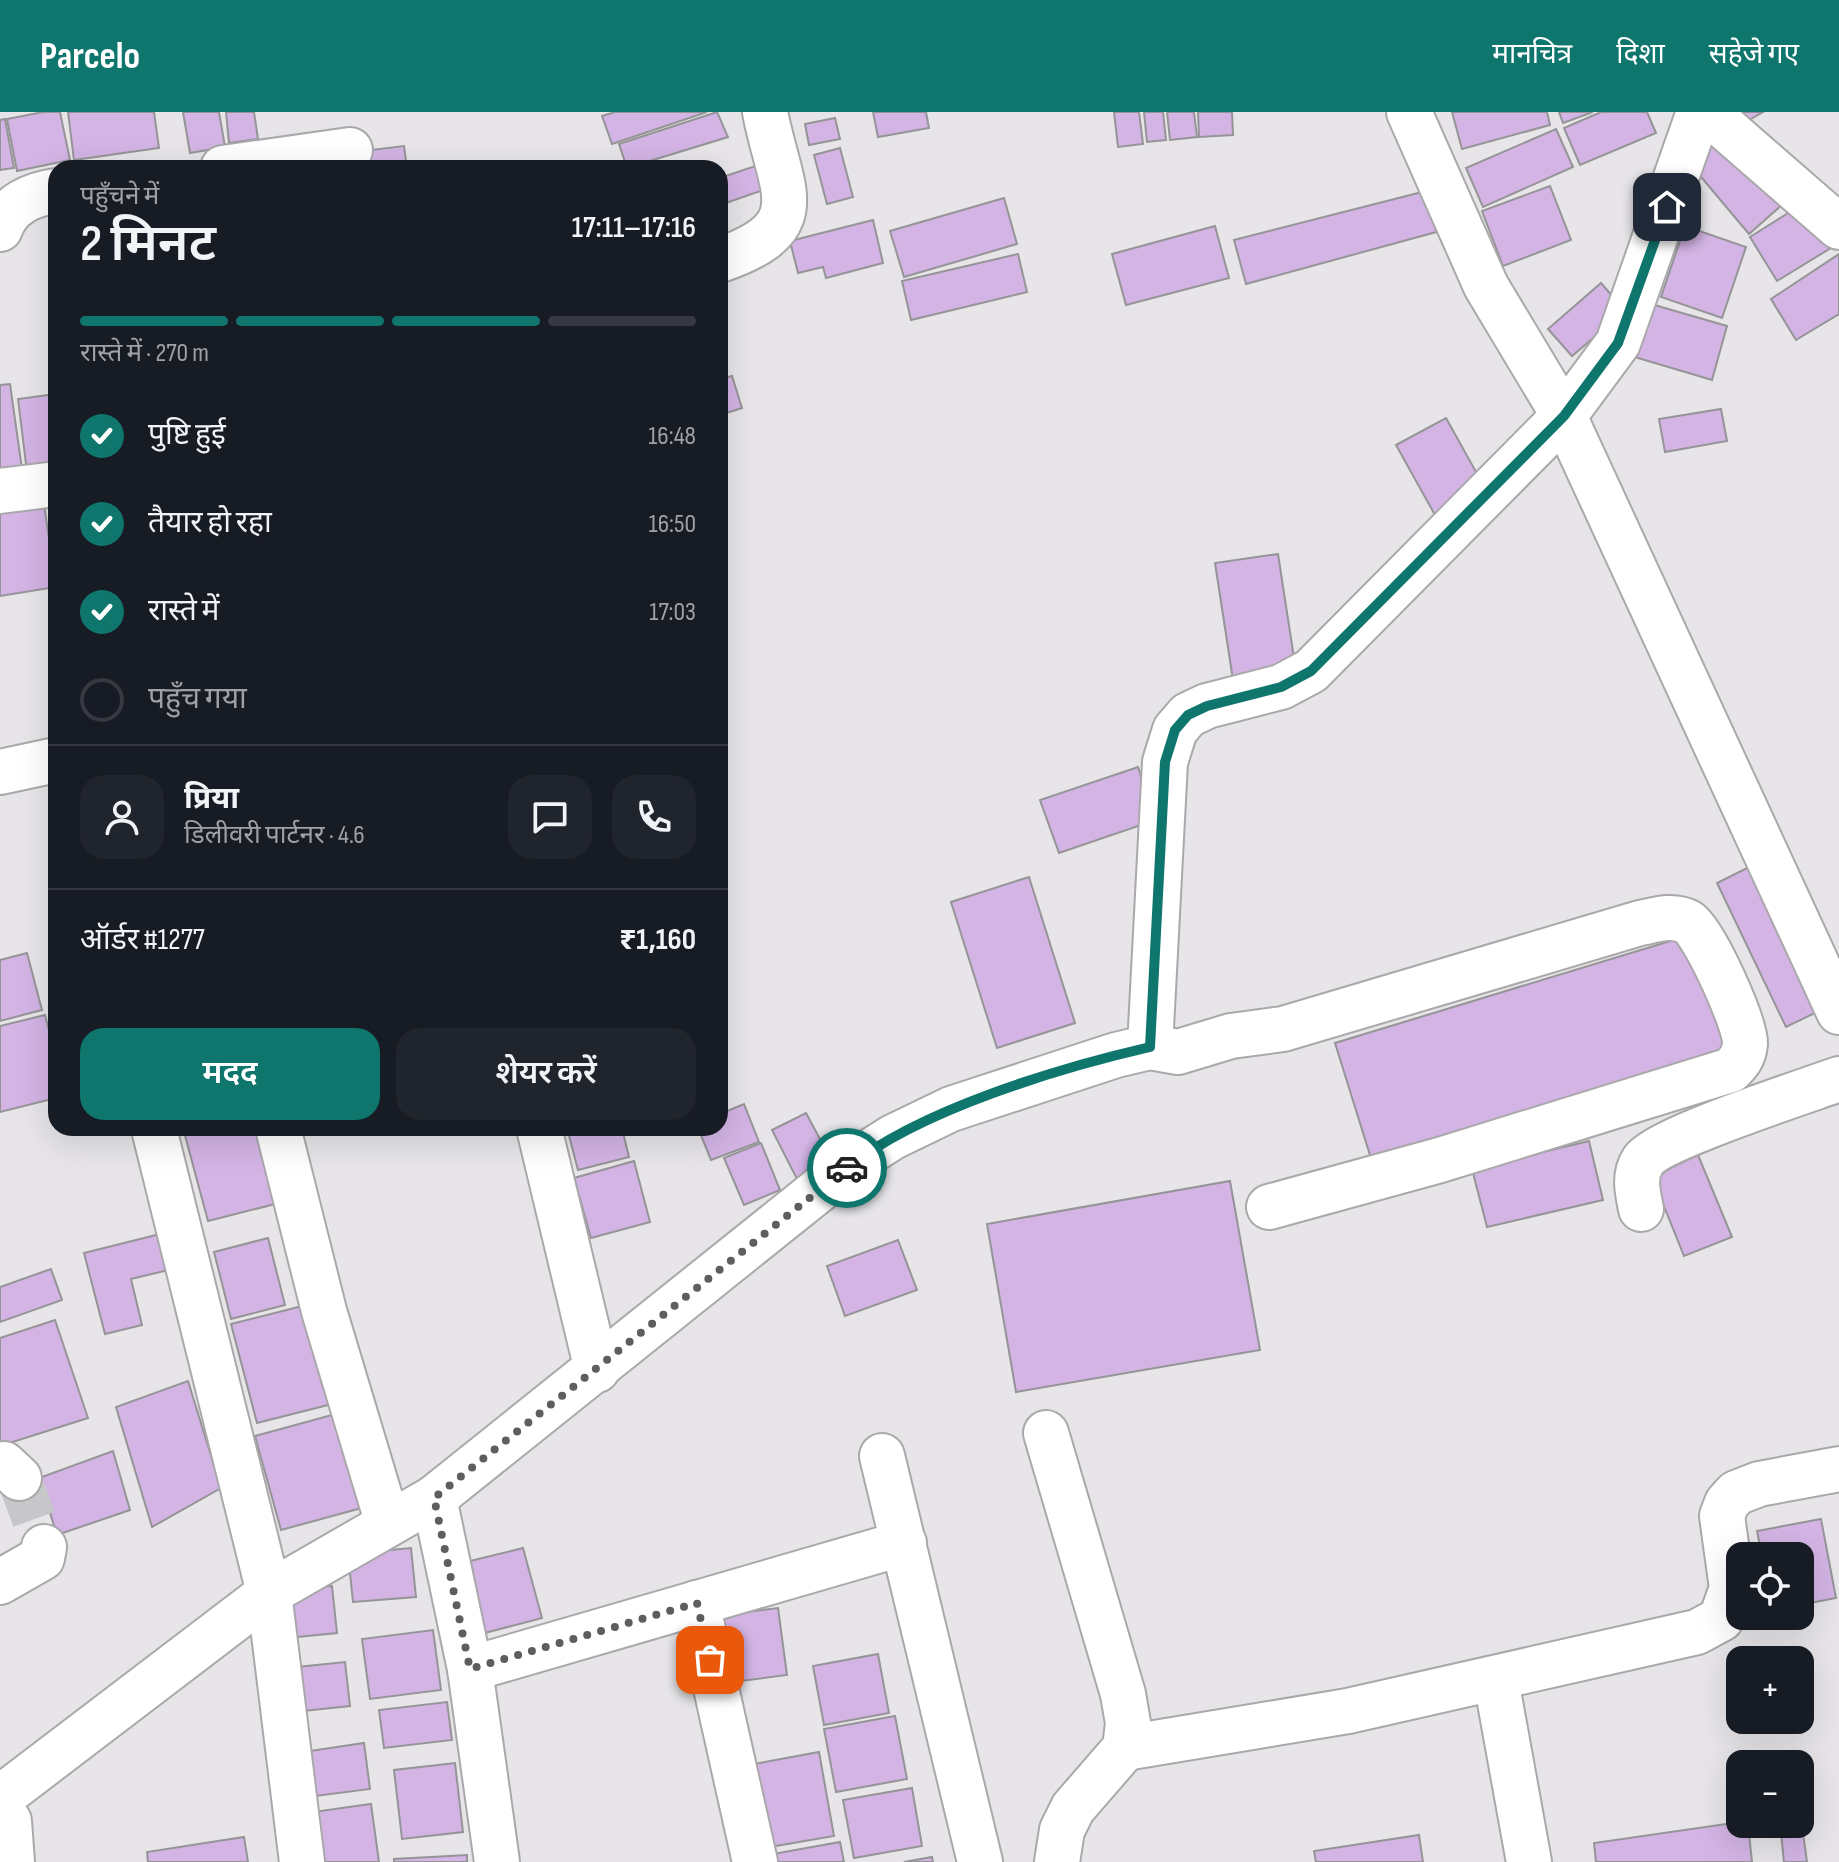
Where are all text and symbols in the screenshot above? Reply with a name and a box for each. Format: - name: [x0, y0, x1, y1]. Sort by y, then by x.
- text: Parcelo: [40, 34, 140, 79]
- text: मानचित्र: [1492, 38, 1572, 71]
- text: दिशा: [1616, 38, 1665, 71]
- text: सहेजे गए: [1709, 38, 1799, 71]
- pin: [1633, 173, 1701, 241]
- text: पहुँचने में: [80, 181, 159, 212]
- icon: home: [1645, 185, 1689, 229]
- text: 17:11–17:16: [572, 210, 696, 246]
- text: 2 मिनट: [80, 213, 216, 276]
- text: रास्ते में · 270 m: [80, 338, 209, 369]
- icon: check: [80, 414, 124, 458]
- text: पुष्टि हुई: [148, 417, 226, 453]
- text: 16:48: [648, 421, 696, 452]
- icon: check: [80, 502, 124, 546]
- text: तैयार हो रहा: [148, 505, 272, 541]
- text: 16:50: [649, 509, 696, 540]
- icon: check: [80, 590, 124, 634]
- text: रास्ते में: [148, 593, 220, 629]
- text: 17:03: [649, 597, 696, 628]
- text: पहुँच गया: [148, 681, 247, 717]
- button: person: [80, 775, 164, 859]
- button: chat: [508, 775, 592, 859]
- button: phone: [612, 775, 696, 859]
- text: प्रिया: [184, 781, 239, 817]
- text: डिलीवरी पार्टनर · 4.6: [184, 820, 365, 851]
- text: ऑर्डर #1277: [80, 922, 205, 958]
- text: ₹1,160: [619, 922, 696, 958]
- button: मदद: [80, 1028, 380, 1120]
- button: शेयर करें: [396, 1028, 696, 1120]
- courier: [807, 1128, 887, 1208]
- icon: car: [825, 1146, 869, 1190]
- map controls: [1726, 1542, 1814, 1838]
- button: locate: [1726, 1542, 1814, 1630]
- pin: [676, 1626, 744, 1694]
- icon: bag: [688, 1638, 732, 1682]
- button: +: [1726, 1646, 1814, 1734]
- button: −: [1726, 1750, 1814, 1838]

